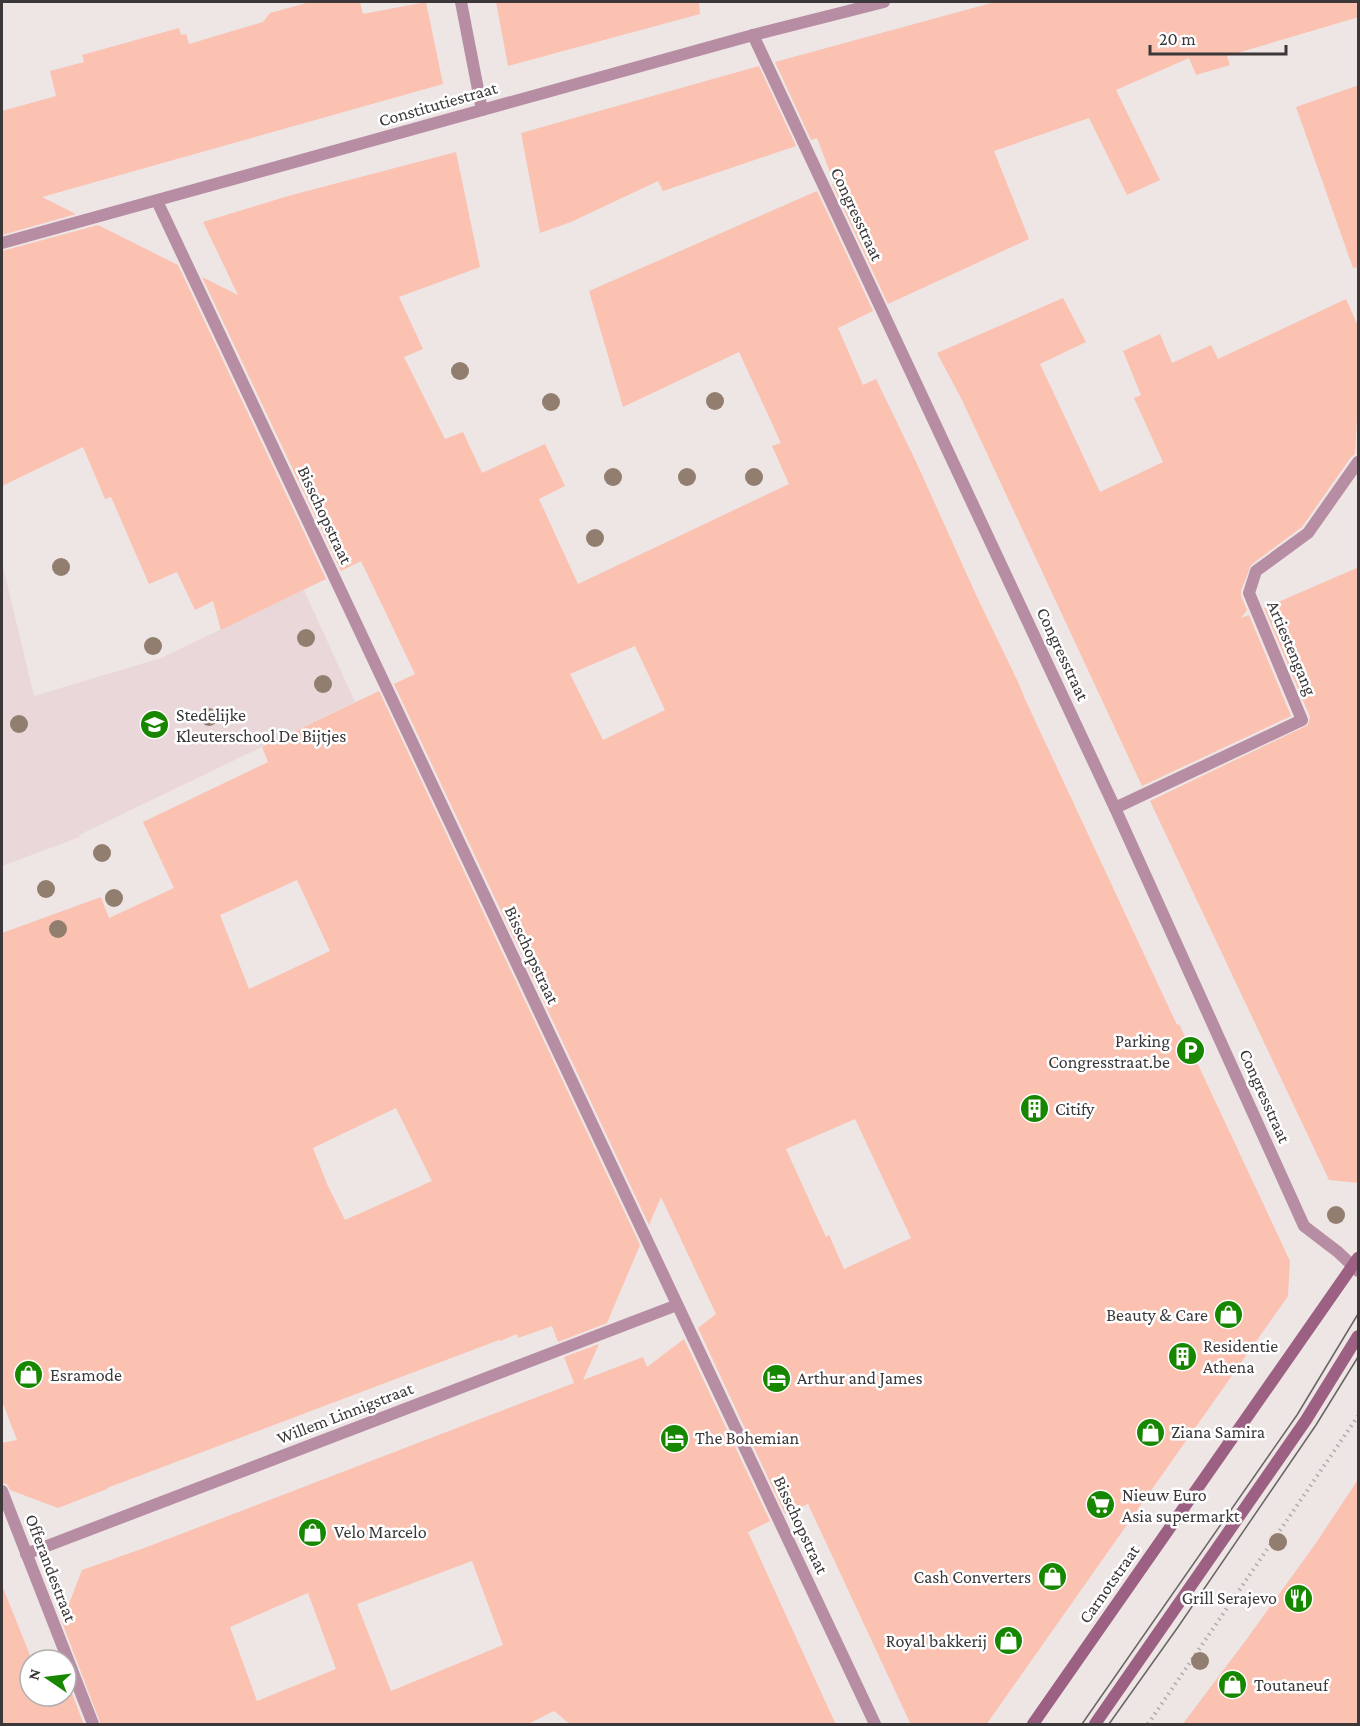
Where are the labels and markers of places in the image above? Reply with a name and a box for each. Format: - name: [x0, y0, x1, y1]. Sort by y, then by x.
- place label: Stedelijke Kleuterschool De Bijtjes: [176, 705, 346, 747]
- school or university icon: Stedelijke Kleuterschool De Bijtjes: [139, 709, 171, 741]
- place label: Parking Congresstraat.be: [1048, 1031, 1170, 1072]
- parking icon: Parking Congresstraat.be: [1175, 1035, 1207, 1067]
- building icon: Citify: [1018, 1093, 1050, 1125]
- place label: Citify: [1055, 1099, 1095, 1119]
- shop icon: Beauty & Care: [1213, 1299, 1245, 1331]
- place label: Beauty & Care: [1106, 1305, 1208, 1325]
- place label: Residentie Athena: [1203, 1336, 1278, 1377]
- building icon: Residentie Athena: [1166, 1340, 1198, 1372]
- shop icon: Esramode: [13, 1359, 45, 1391]
- hotel icon: Arthur and James: [760, 1362, 792, 1394]
- place label: Esramode: [50, 1365, 122, 1385]
- place label: Arthur and James: [797, 1368, 923, 1388]
- shop icon: Ziana Samira: [1134, 1416, 1166, 1448]
- hotel icon: The Bohemian: [658, 1422, 690, 1454]
- place label: Ziana Samira: [1171, 1422, 1265, 1442]
- place label: The Bohemian: [695, 1428, 800, 1448]
- place label: Nieuw Euro Asia supermarkt: [1122, 1485, 1241, 1526]
- supermarket icon: Nieuw Euro Asia supermarkt: [1085, 1489, 1117, 1521]
- shop icon: Velo Marcelo: [297, 1516, 329, 1548]
- place label: Velo Marcelo: [334, 1522, 427, 1542]
- shop icon: Cash Converters: [1036, 1561, 1068, 1593]
- place label: Cash Converters: [913, 1567, 1031, 1587]
- restaurant icon: Grill Serajevo: [1282, 1582, 1314, 1614]
- place label: Grill Serajevo: [1182, 1588, 1277, 1609]
- shop icon: Royal bakkerij: [992, 1625, 1024, 1657]
- place label: Royal bakkerij: [886, 1631, 987, 1652]
- shop icon: Toutaneuf: [1217, 1669, 1249, 1701]
- place label: Toutaneuf: [1254, 1675, 1330, 1695]

